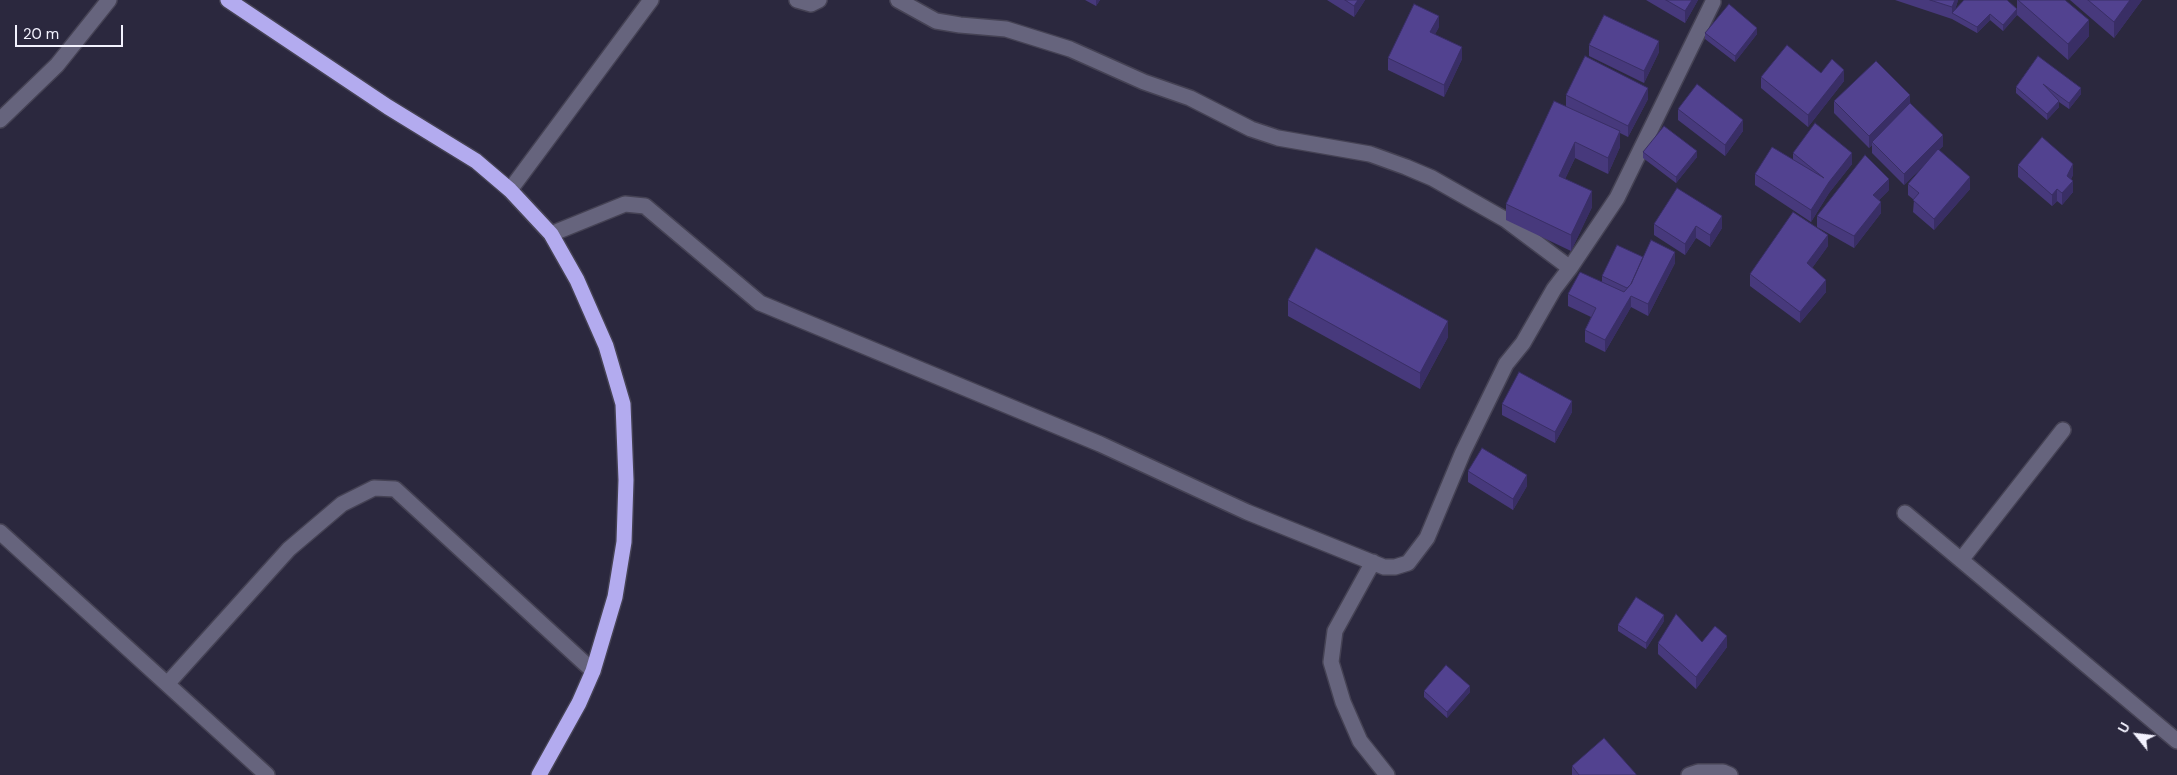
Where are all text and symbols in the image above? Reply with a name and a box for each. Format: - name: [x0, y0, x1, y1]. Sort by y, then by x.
- scale bar: [18, 15, 125, 47]
- text: 20 m: [23, 24, 59, 44]
- north arrow: [2112, 710, 2162, 760]
- text: U: [2114, 719, 2134, 736]

